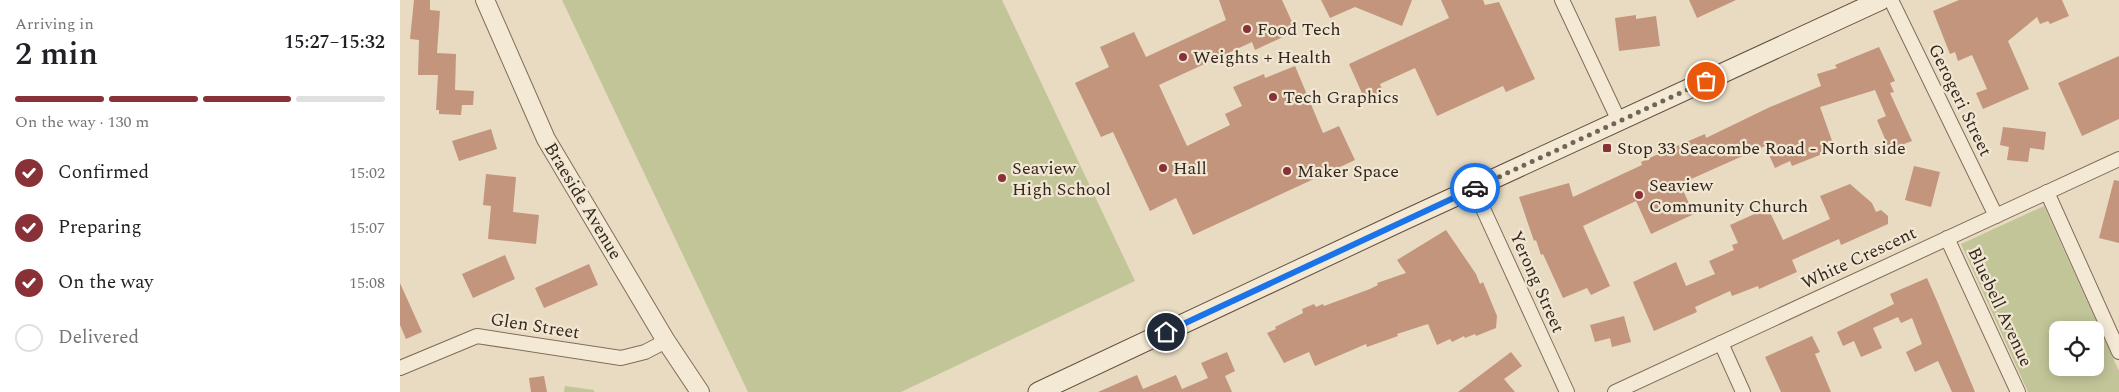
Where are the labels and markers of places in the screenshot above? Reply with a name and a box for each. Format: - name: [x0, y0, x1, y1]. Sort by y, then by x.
- place label: Food Tech: [1257, 16, 1341, 43]
- marker: Food Tech: [1241, 23, 1253, 35]
- place label: Weights + Health: [1193, 44, 1331, 71]
- marker: Weights + Health: [1177, 51, 1189, 63]
- pin: [1685, 60, 1727, 102]
- place label: Tech Graphics: [1283, 84, 1399, 111]
- marker: Tech Graphics: [1267, 91, 1279, 103]
- place label: Stop 33 Seacombe Road - North side: [1617, 135, 1906, 162]
- marker: Stop 33 Seacombe Road - North side: [1601, 142, 1613, 154]
- place label: Seaview High School: [1012, 155, 1111, 203]
- place label: Hall: [1173, 155, 1207, 182]
- place label: Maker Space: [1297, 158, 1399, 185]
- marker: Hall: [1157, 162, 1169, 174]
- marker: Maker Space: [1281, 165, 1293, 177]
- marker: Seaview High School: [996, 172, 1008, 184]
- place label: Seaview Community Church: [1649, 172, 1808, 220]
- marker: Seaview Community Church: [1633, 189, 1645, 201]
- pin: [1145, 311, 1187, 353]

